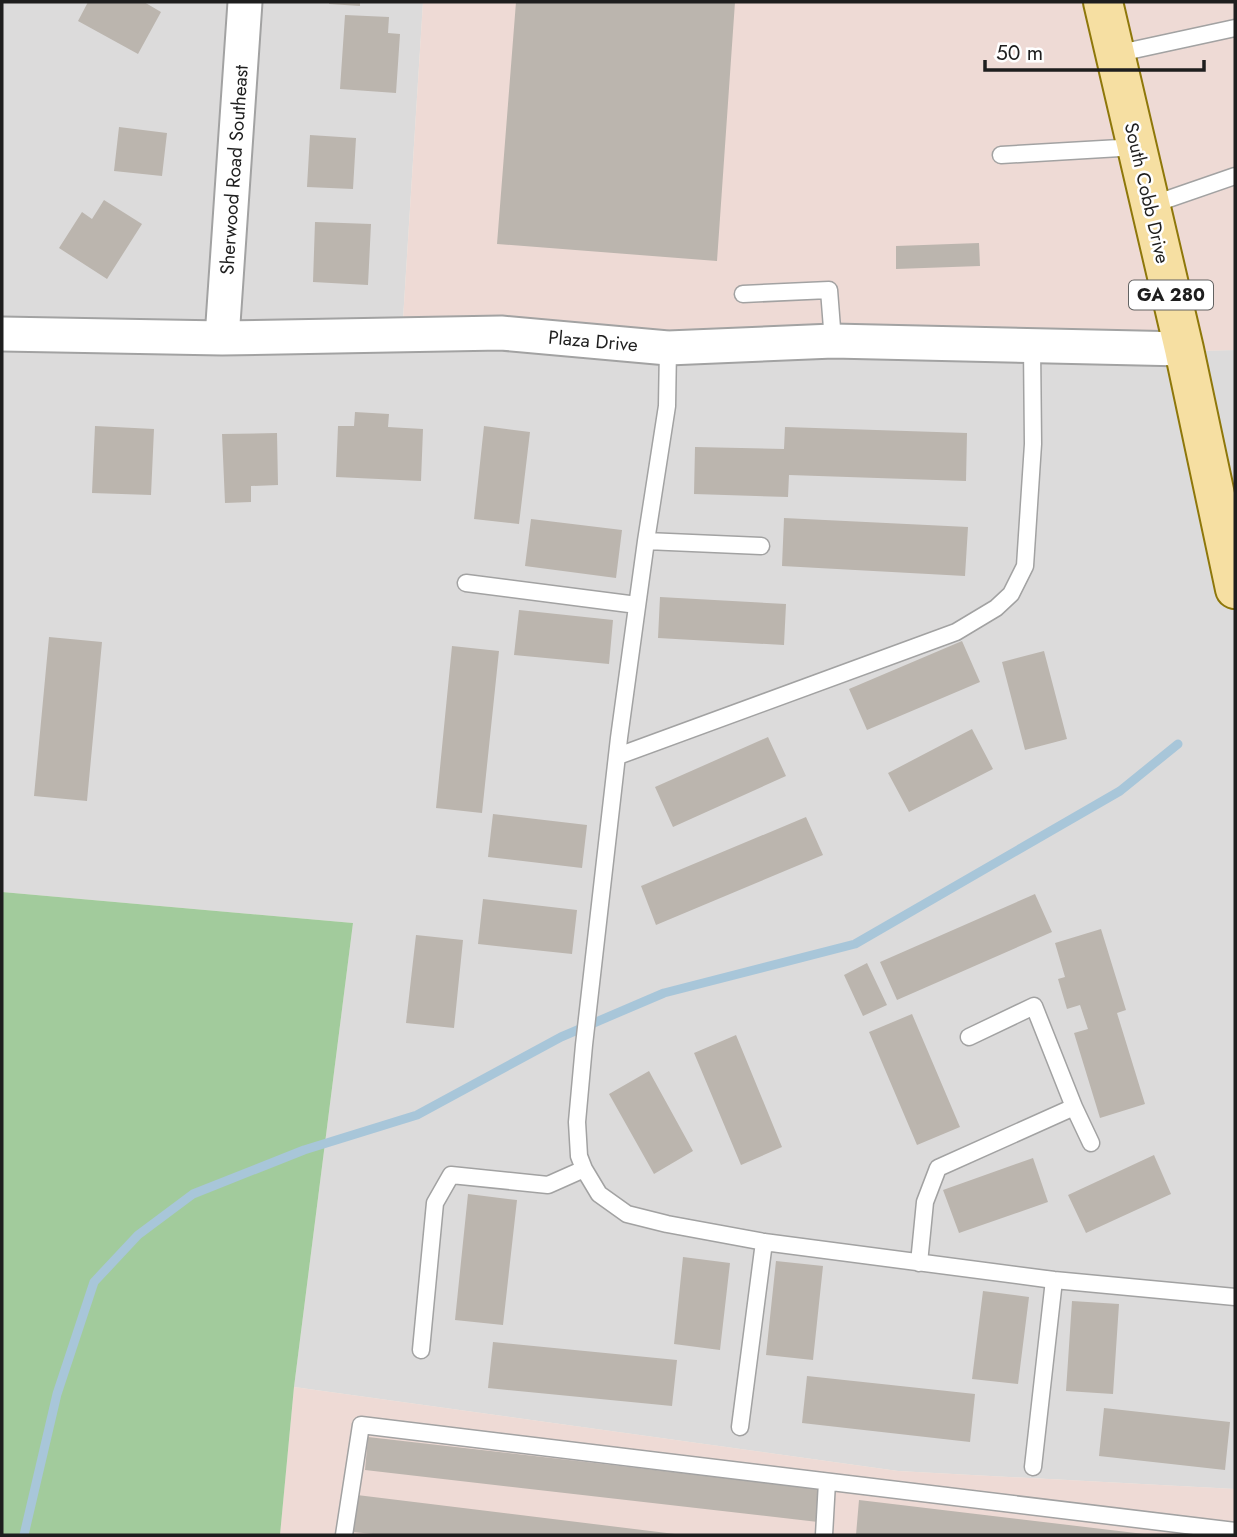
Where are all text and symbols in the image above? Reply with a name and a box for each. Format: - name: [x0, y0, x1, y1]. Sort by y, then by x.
- scale bar: [985, 28, 1204, 72]
- text: 50 m: [996, 38, 1043, 68]
- street label: Sherwood Road Southeast: [213, 64, 255, 276]
- street label: South Cobb Drive: [1118, 120, 1176, 266]
- road number: GA 280: [1129, 281, 1213, 310]
- street label: Plaza Drive: [547, 324, 639, 358]

